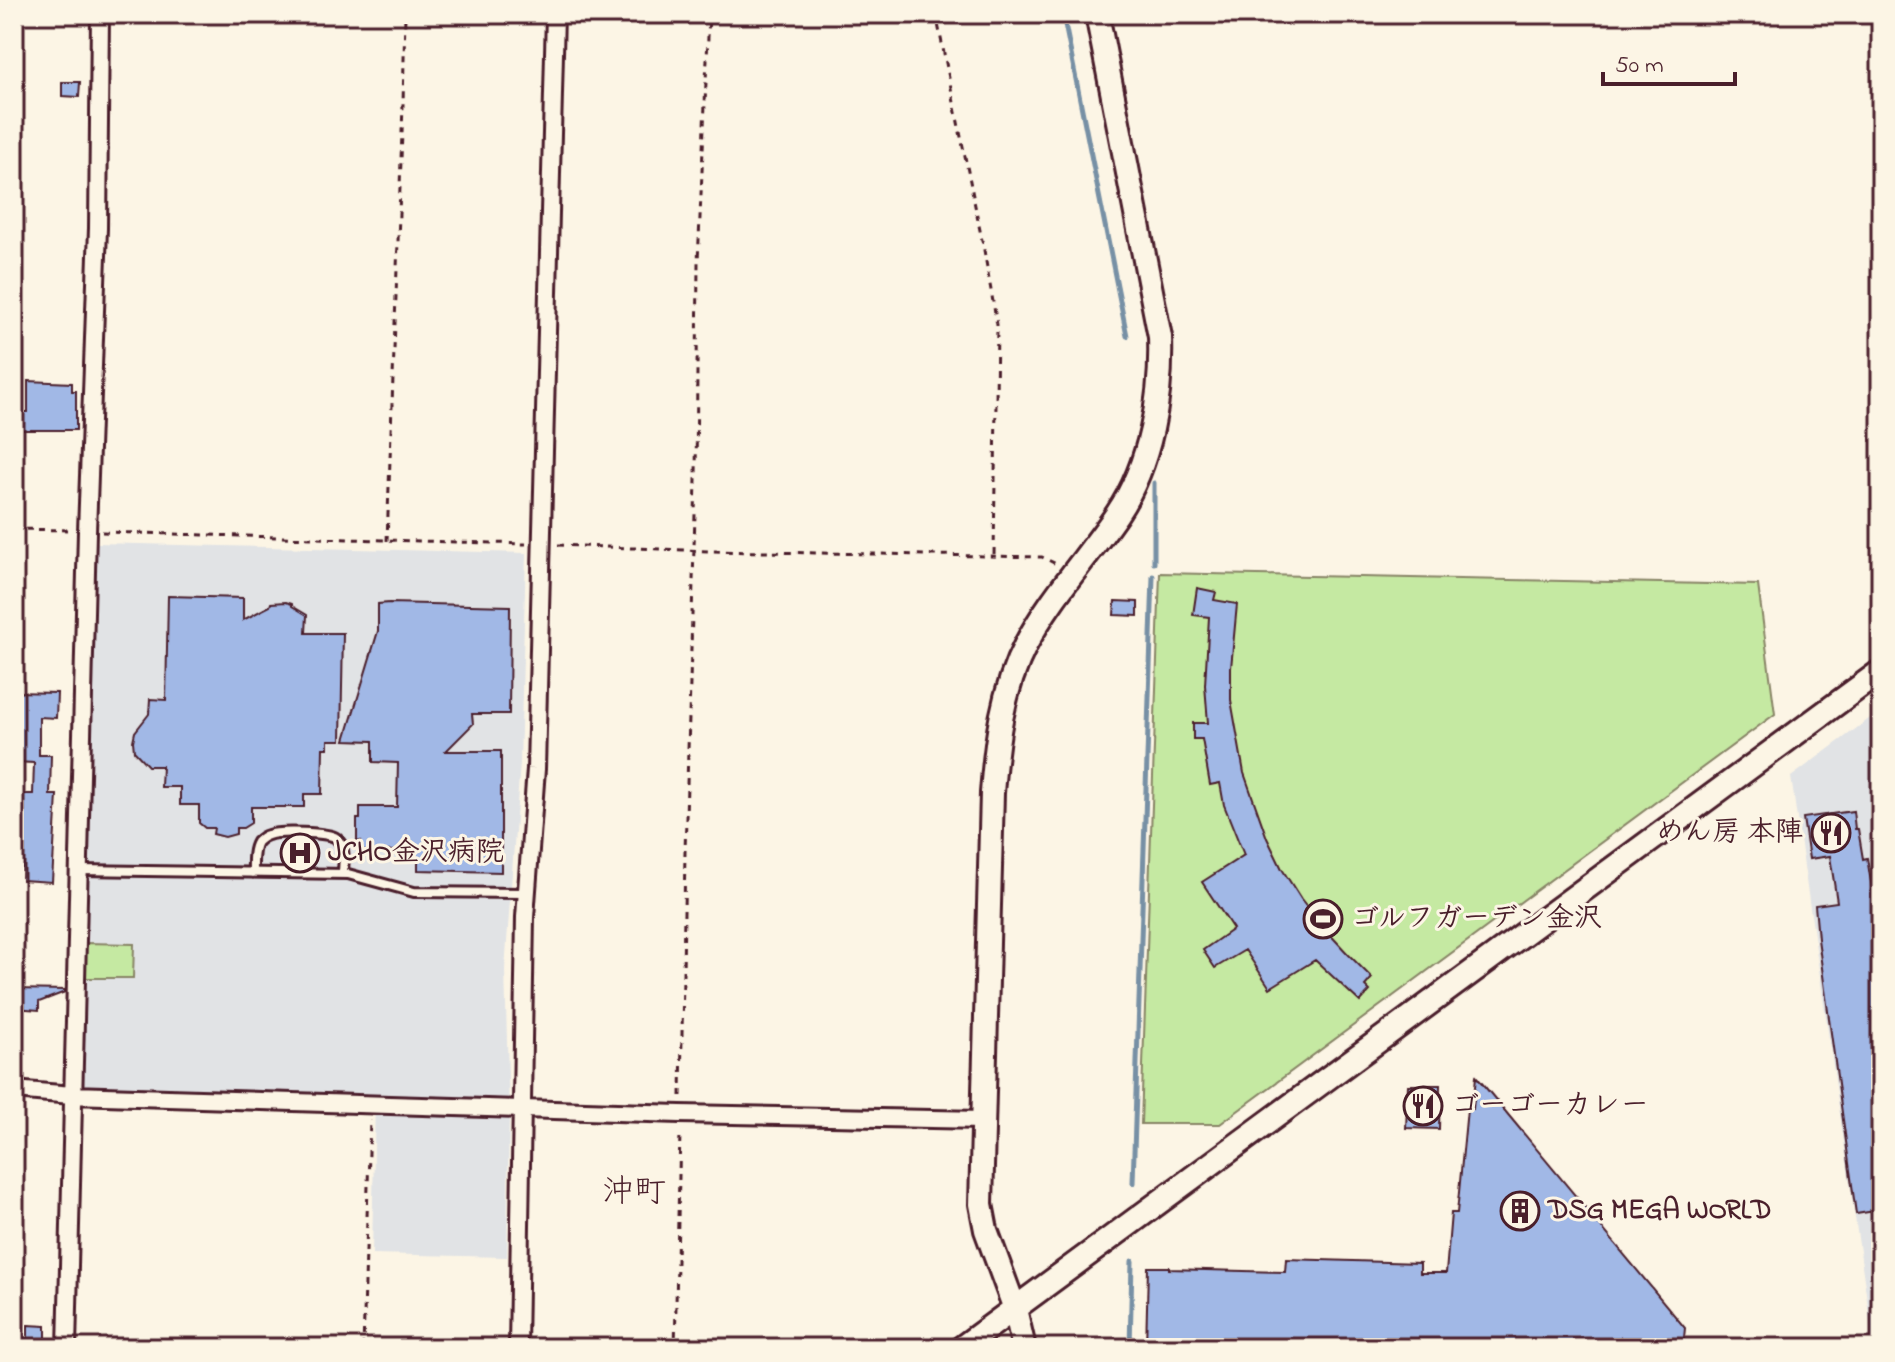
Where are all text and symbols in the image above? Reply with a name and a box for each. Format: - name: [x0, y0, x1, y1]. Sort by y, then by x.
- scale bar: [1603, 36, 1735, 86]
- text: 50 m: [1615, 49, 1664, 84]
- restaurant icon: めん房 本陣: [1810, 812, 1852, 854]
- place label: めん房 本陣: [1656, 813, 1803, 854]
- hospital icon: JCHO金沢病院: [279, 832, 321, 874]
- place label: JCHO金沢病院: [328, 833, 504, 874]
- sports icon: ゴルフガーデン金沢: [1302, 898, 1344, 940]
- place label: ゴルフガーデン金沢: [1351, 899, 1602, 940]
- restaurant icon: ゴーゴーカレー: [1402, 1085, 1444, 1127]
- place label: ゴーゴーカレー: [1451, 1086, 1649, 1127]
- district label: 沖町: [602, 1170, 666, 1217]
- building icon: DSG MEGA WORLD: [1499, 1190, 1541, 1232]
- place label: DSG MEGA WORLD: [1546, 1191, 1772, 1232]

